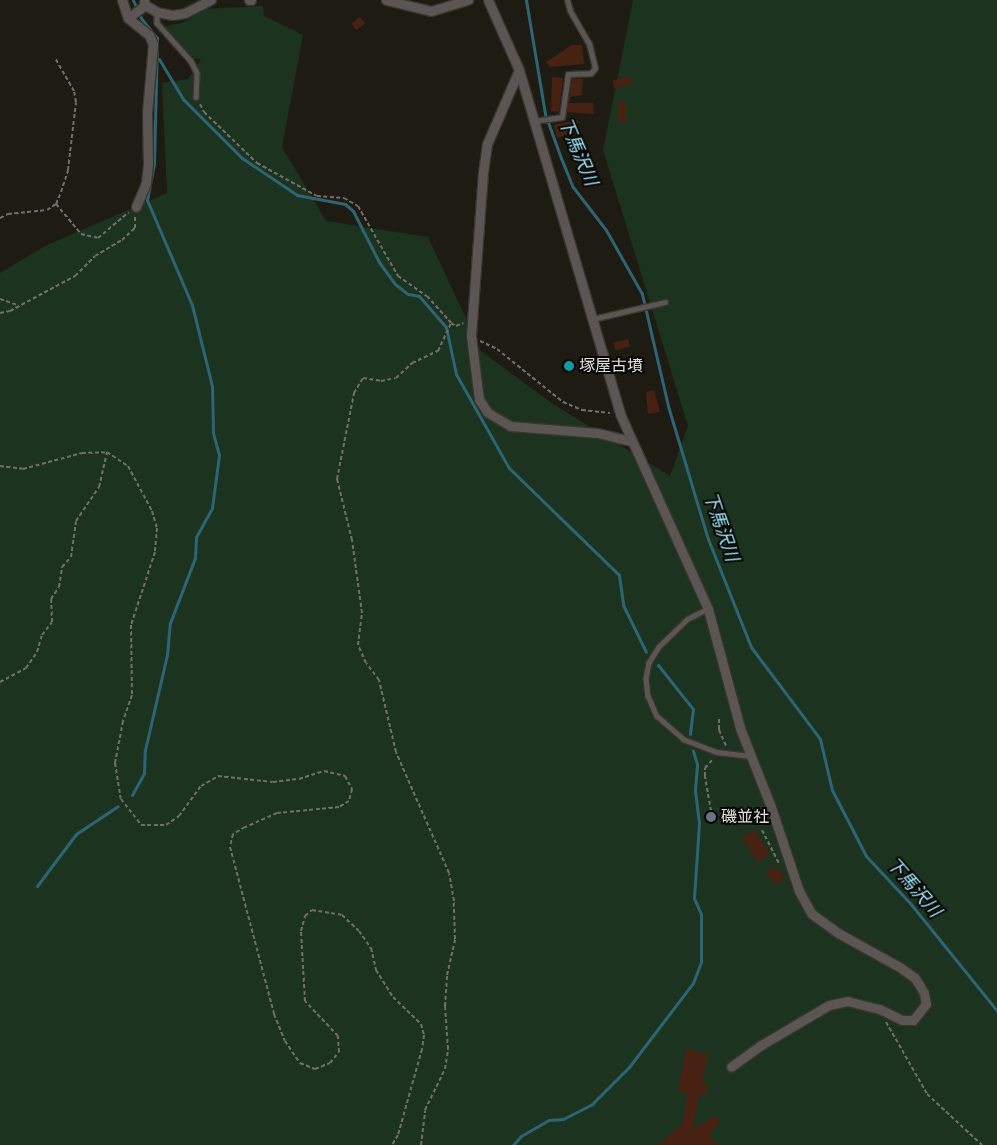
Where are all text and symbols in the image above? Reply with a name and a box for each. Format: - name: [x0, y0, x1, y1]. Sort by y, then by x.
- water label: 下馬沢川: [553, 115, 601, 189]
- place label: 塚屋古墳: [579, 356, 643, 376]
- marker: 塚屋古墳: [563, 360, 575, 372]
- water label: 下馬沢川: [698, 489, 742, 565]
- place label: 磯並社: [721, 807, 769, 827]
- marker: 磯並社: [705, 811, 717, 823]
- water label: 下馬沢川: [881, 854, 945, 922]

